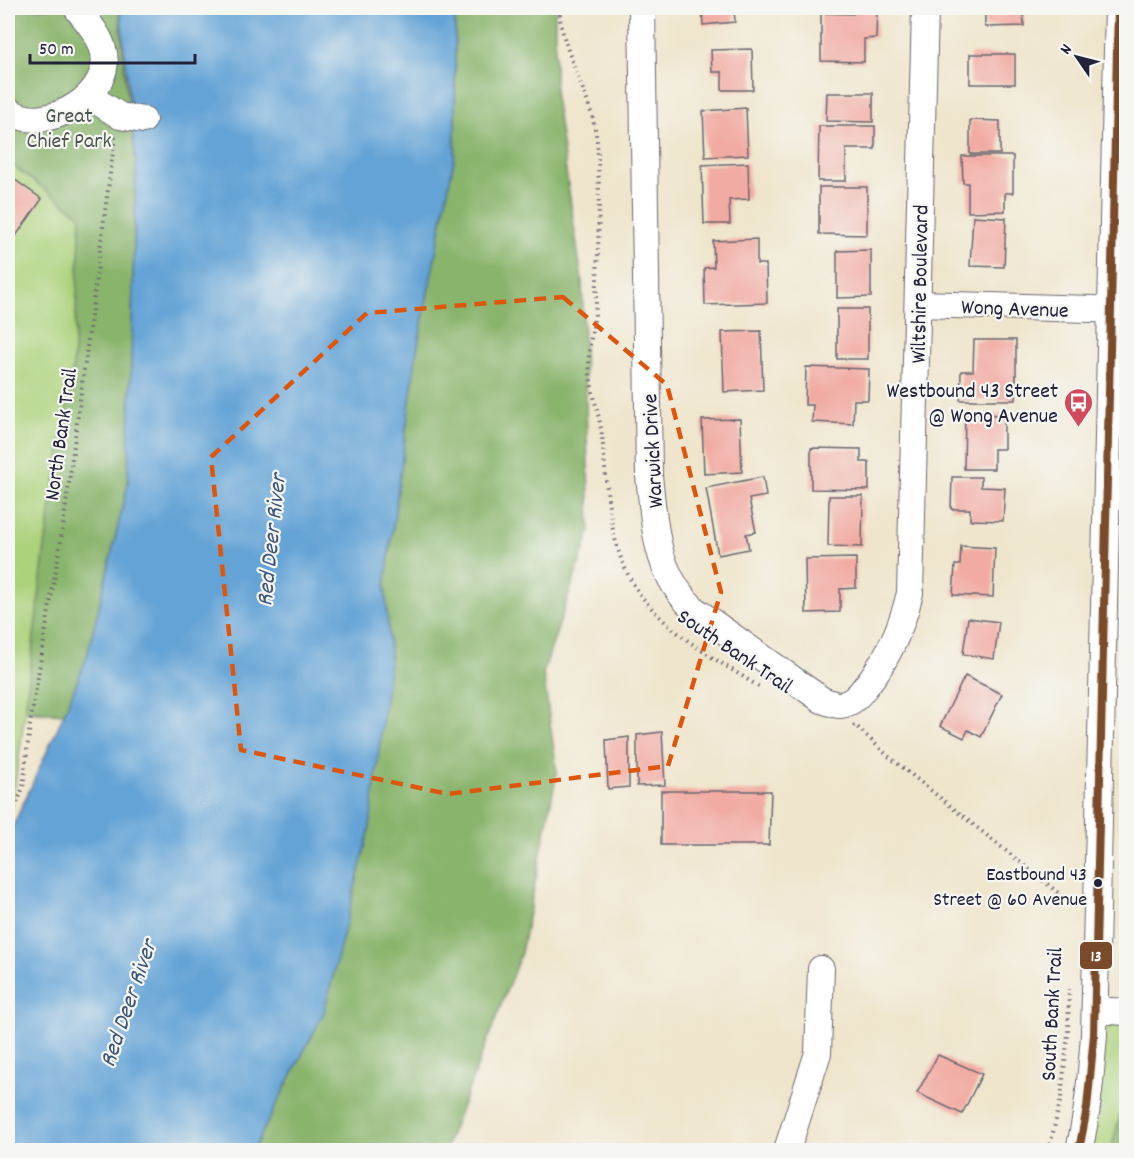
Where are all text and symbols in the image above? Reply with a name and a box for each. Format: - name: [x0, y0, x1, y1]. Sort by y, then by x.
- scale bar: [30, 27, 195, 65]
- north arrow: [1047, 27, 1107, 87]
- text: 50 m: [39, 38, 74, 63]
- text: N: [1055, 40, 1079, 60]
- park label: Great Chief Park: [27, 102, 111, 158]
- street label: Wiltshire Boulevard: [905, 204, 938, 364]
- street label: Wong Avenue: [961, 293, 1069, 328]
- street label: North Bank Trail: [38, 366, 87, 503]
- place label: Westbound 43 Street @ Wong Avenue: [887, 377, 1058, 433]
- bus stop icon: Westbound 43 Street @ Wong Avenue: [1063, 386, 1095, 428]
- street label: Warwick Drive: [636, 393, 673, 509]
- water label: Red Deer River: [249, 470, 297, 608]
- street label: South Bank Trail: [670, 603, 798, 703]
- place label: Eastbound 43 Street @ 60 Avenue: [933, 862, 1087, 915]
- marker: Eastbound 43 Street @ 60 Avenue: [1092, 877, 1104, 889]
- water label: Red Deer River: [92, 933, 168, 1072]
- line badge: 13: [1079, 941, 1113, 970]
- text: 13: [1091, 946, 1101, 969]
- street label: South Bank Trail: [1035, 947, 1072, 1082]

